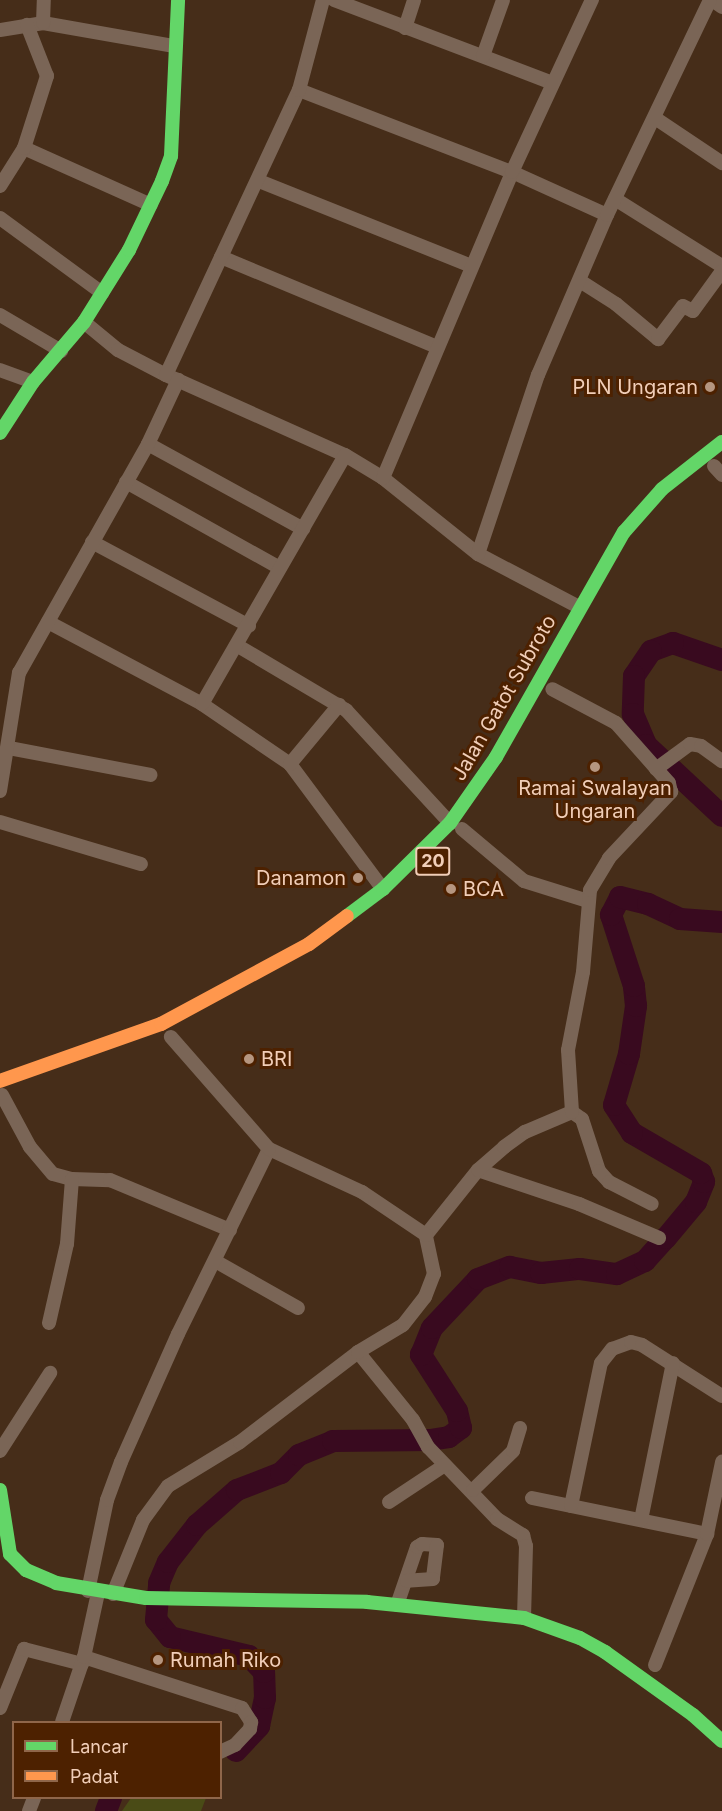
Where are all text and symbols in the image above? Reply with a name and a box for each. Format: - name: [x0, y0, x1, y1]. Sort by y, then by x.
- place label: PLN Ungaran: [572, 375, 698, 399]
- marker: PLN Ungaran: [703, 380, 717, 394]
- street label: Jalan Gatot Subroto: [447, 611, 561, 785]
- marker: Ramai Swalayan Ungaran: [588, 760, 602, 774]
- place label: Ramai Swalayan Ungaran: [518, 776, 672, 823]
- road number: 20: [415, 846, 451, 876]
- place label: Danamon: [256, 866, 346, 890]
- marker: Danamon: [351, 871, 365, 885]
- place label: BCA: [463, 877, 504, 901]
- marker: BCA: [444, 882, 458, 896]
- place label: BRI: [261, 1047, 292, 1071]
- marker: BRI: [242, 1052, 256, 1066]
- place label: Rumah Riko: [170, 1648, 281, 1672]
- marker: Rumah Riko: [151, 1653, 165, 1667]
- legend: [12, 1721, 222, 1799]
- text: Lancar: [70, 1736, 128, 1757]
- text: Padat: [70, 1766, 119, 1787]

